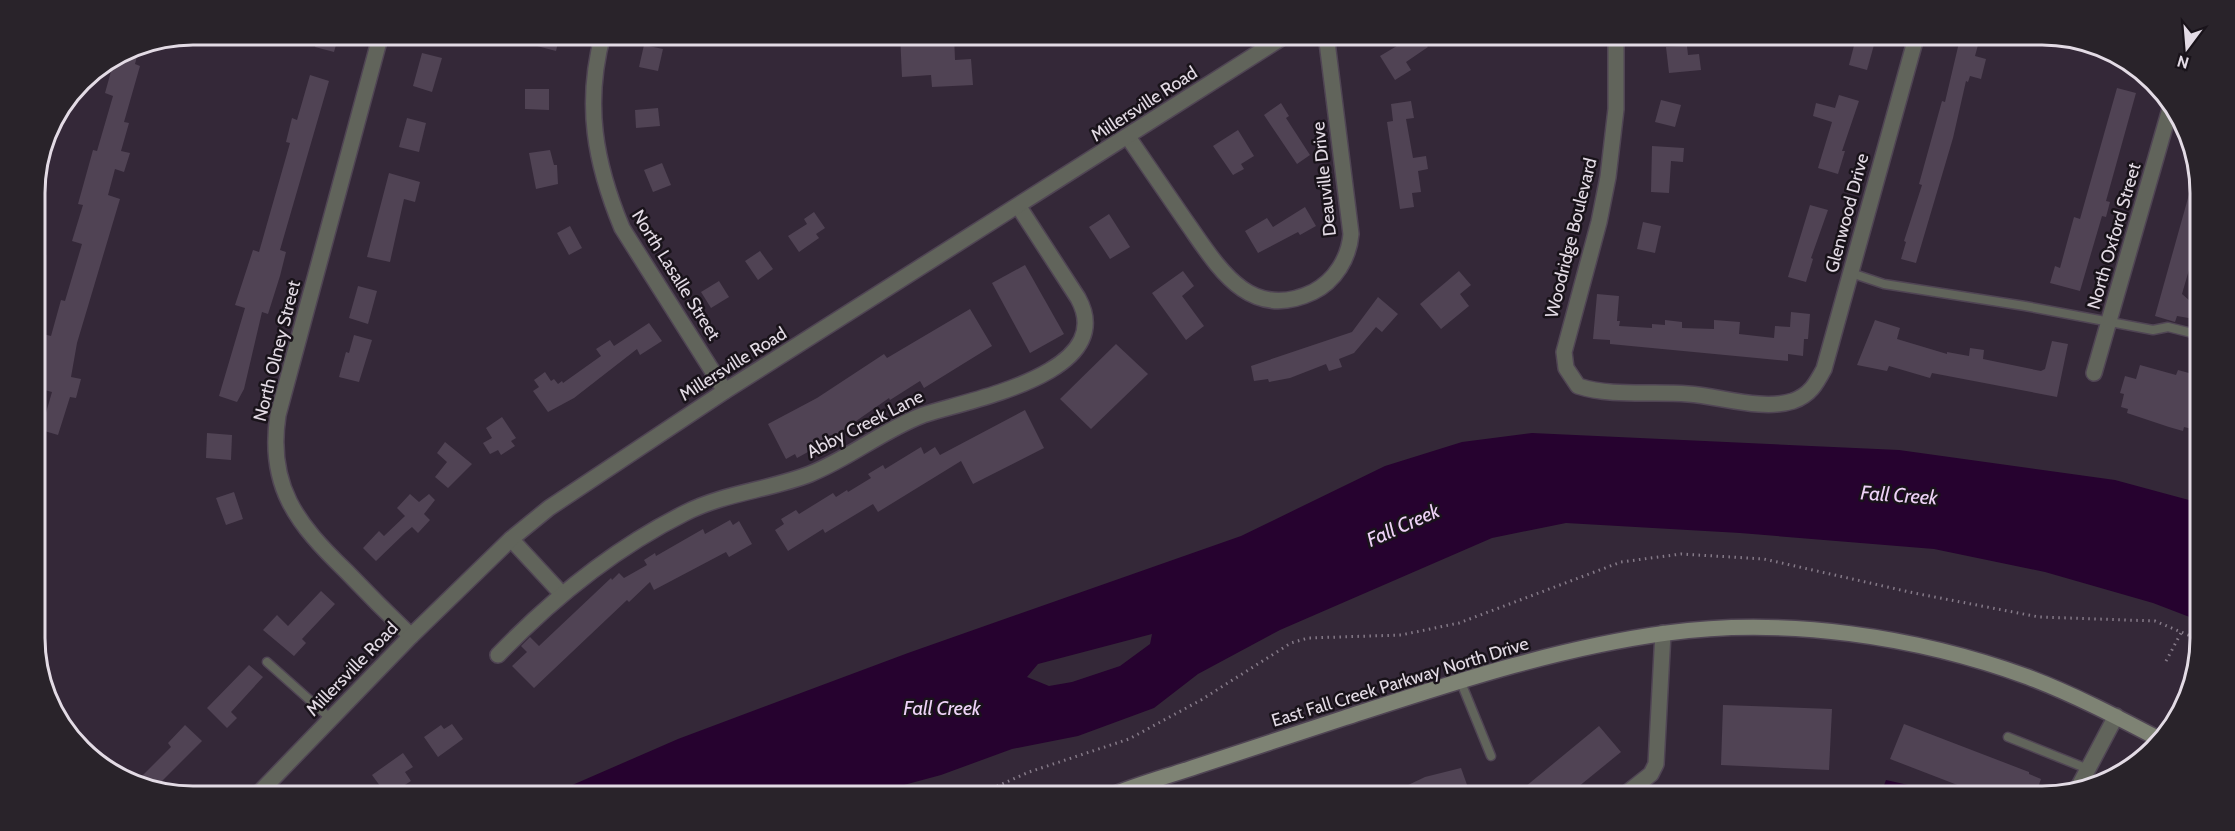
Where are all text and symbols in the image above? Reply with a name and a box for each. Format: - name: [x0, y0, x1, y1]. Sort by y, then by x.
- north arrow: [2157, 18, 2217, 78]
- text: N: [2175, 51, 2191, 73]
- street label: Millersville Road: [1087, 61, 1201, 147]
- street label: Deauville Drive: [1307, 121, 1341, 237]
- street label: Glenwood Drive: [1821, 151, 1873, 275]
- street label: Woodridge Boulevard: [1540, 156, 1602, 320]
- street label: North Oxford Street: [2083, 160, 2145, 312]
- street label: North Lasalle Street: [627, 206, 725, 344]
- street label: North Olney Street: [249, 278, 305, 424]
- street label: Millersville Road: [675, 322, 791, 406]
- street label: Abby Creek Lane: [803, 385, 927, 463]
- water label: Fall Creek: [1860, 480, 1940, 510]
- water label: Fall Creek: [1363, 498, 1445, 552]
- street label: Millersville Road: [302, 617, 402, 721]
- street label: East Fall Creek Parkway North Drive: [1269, 632, 1531, 732]
- water label: Fall Creek: [903, 696, 982, 720]

